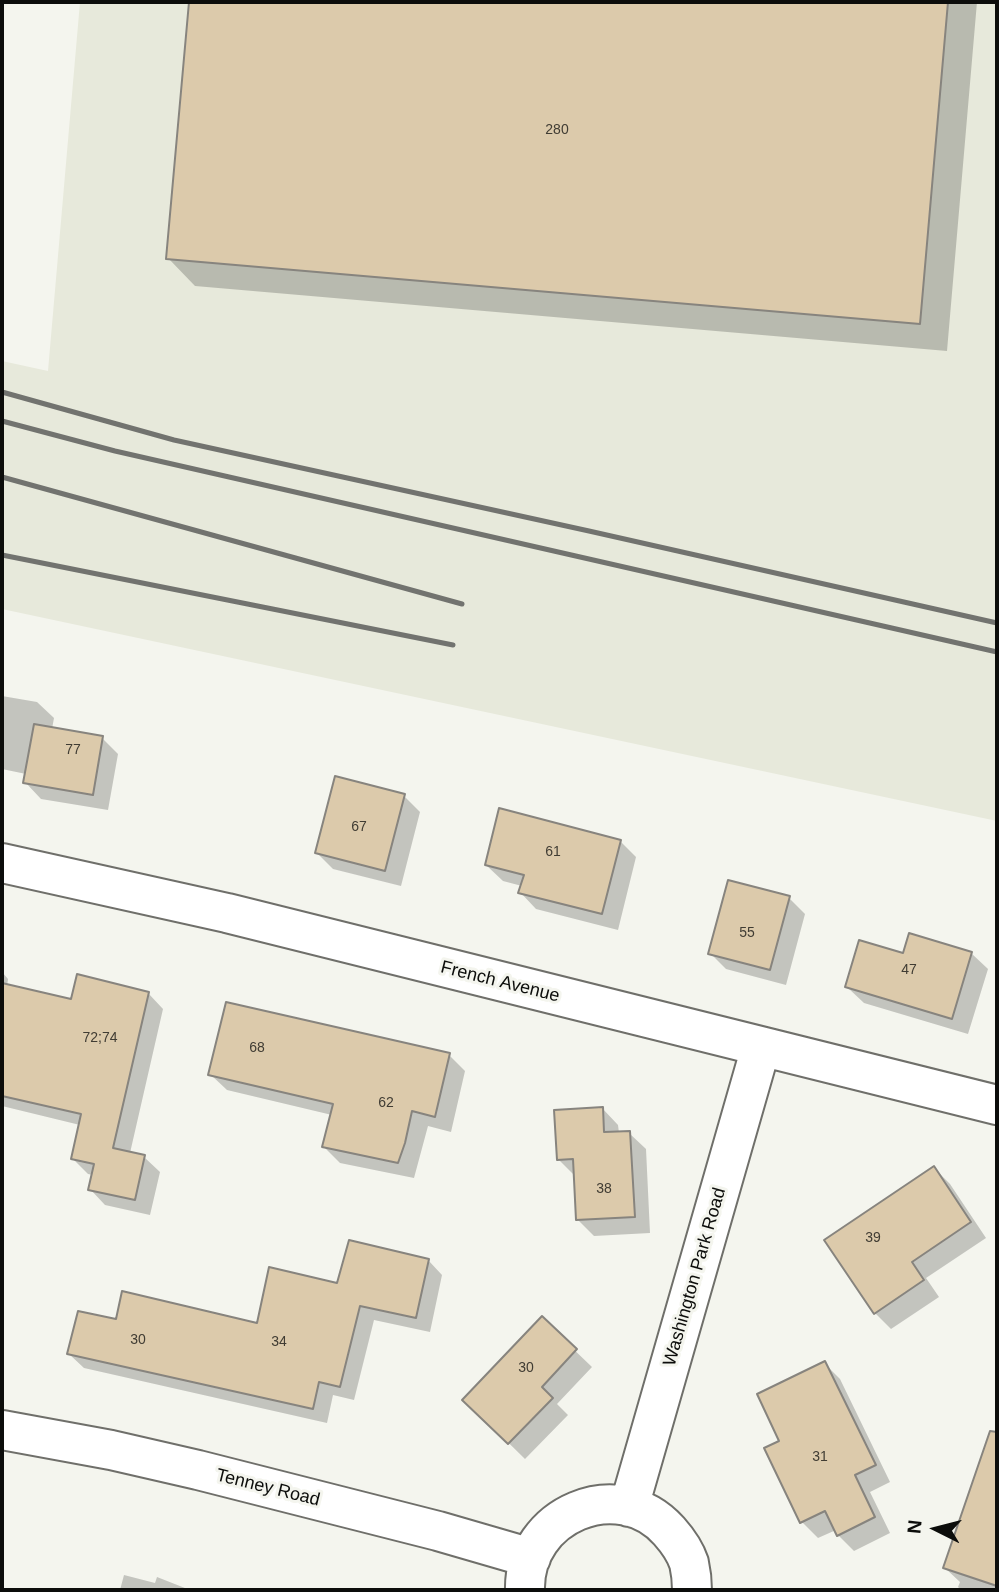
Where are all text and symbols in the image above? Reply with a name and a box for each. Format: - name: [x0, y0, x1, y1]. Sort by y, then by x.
- house number: 280: [545, 122, 569, 138]
- house number: 77: [65, 742, 81, 758]
- house number: 67: [351, 819, 367, 835]
- house number: 61: [545, 844, 561, 860]
- house number: 55: [739, 925, 755, 941]
- street label: French Avenue: [438, 957, 562, 1007]
- house number: 47: [901, 962, 917, 978]
- house number: 72;74: [82, 1030, 118, 1046]
- house number: 68: [249, 1040, 265, 1056]
- house number: 62: [378, 1095, 394, 1111]
- house number: 38: [596, 1181, 612, 1197]
- street label: Washington Park Road: [659, 1185, 731, 1369]
- house number: 39: [865, 1230, 881, 1246]
- house number: 30: [130, 1332, 146, 1348]
- house number: 34: [271, 1334, 287, 1350]
- house number: 30: [518, 1360, 534, 1376]
- house number: 31: [812, 1449, 828, 1465]
- street label: Tenney Road: [214, 1465, 322, 1511]
- north arrow: [901, 1494, 971, 1564]
- text: N: [903, 1519, 926, 1535]

